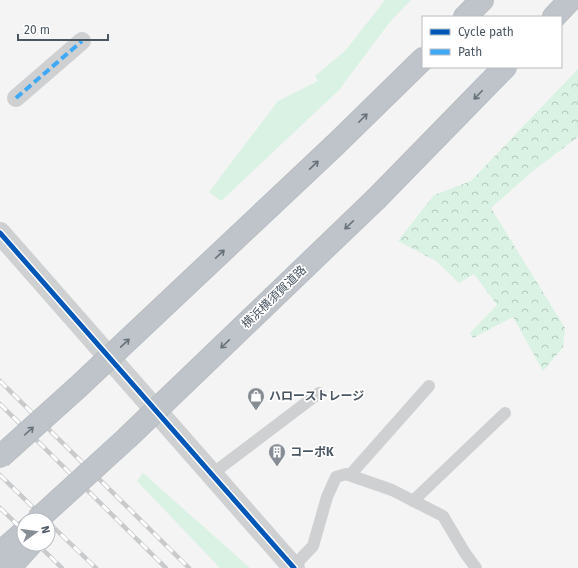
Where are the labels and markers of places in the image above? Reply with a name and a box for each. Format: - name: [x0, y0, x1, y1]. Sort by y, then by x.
- shop icon: ハローストレージ: [246, 386, 266, 411]
- place label: ハローストレージ: [269, 389, 364, 403]
- building icon: コーポK: [267, 442, 287, 467]
- place label: コーポK: [290, 445, 334, 459]

